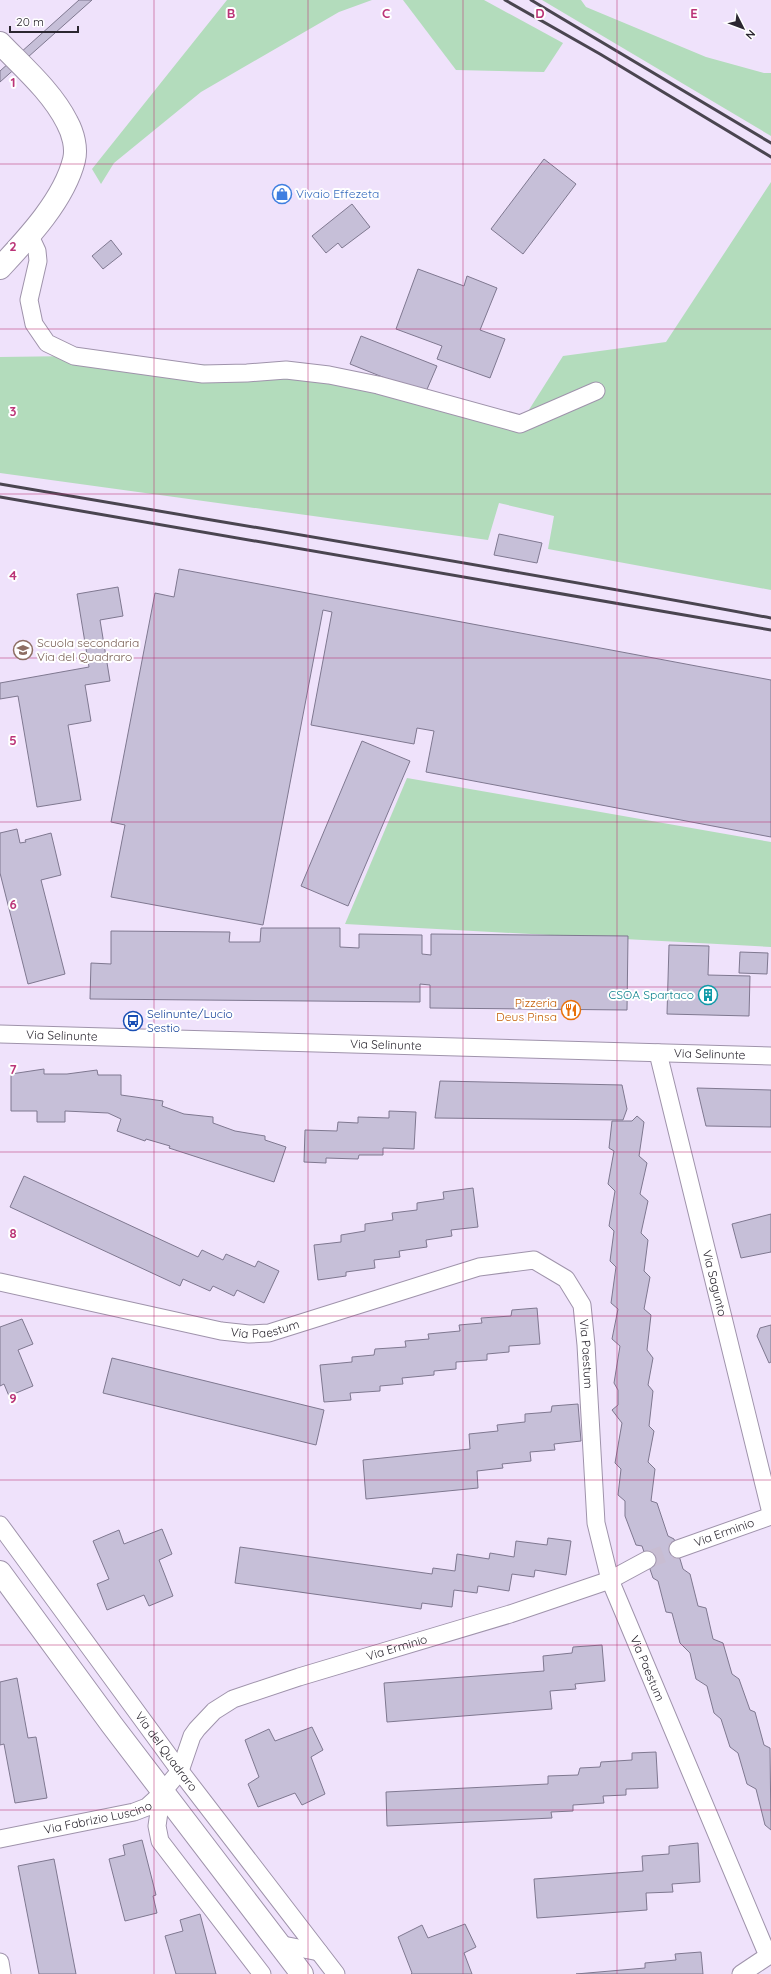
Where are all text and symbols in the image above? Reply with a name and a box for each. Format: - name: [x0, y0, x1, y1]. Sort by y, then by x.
- text: B: [227, 5, 235, 21]
- text: C: [382, 5, 390, 21]
- text: D: [535, 5, 545, 21]
- text: E: [690, 5, 698, 21]
- scale bar: [10, 8, 78, 34]
- north arrow: [723, 8, 763, 48]
- text: 20 m: [16, 14, 44, 29]
- text: N: [743, 27, 758, 42]
- text: 1: [10, 74, 16, 90]
- shop icon: Vivaio Effezeta: [271, 183, 293, 205]
- place label: Vivaio Effezeta: [296, 186, 379, 201]
- text: 2: [9, 238, 17, 254]
- text: 3: [10, 403, 17, 419]
- text: 4: [9, 567, 17, 583]
- place label: Scuola secondaria Via del Quadraro: [37, 635, 139, 664]
- school or university icon: Scuola secondaria Via del Quadraro: [12, 639, 34, 661]
- text: 5: [9, 732, 17, 748]
- text: 6: [9, 896, 17, 912]
- building icon: CSOA Spartaco: [697, 984, 719, 1006]
- place label: CSOA Spartaco: [609, 987, 694, 1002]
- place label: Pizzeria Deus Pinsa: [496, 995, 557, 1024]
- restaurant icon: Pizzeria Deus Pinsa: [560, 999, 582, 1021]
- place label: Selinunte/Lucio Sestio: [147, 1006, 233, 1035]
- bus stop icon: Selinunte/Lucio Sestio: [122, 1010, 144, 1032]
- street label: Via Selinunte: [26, 1027, 98, 1044]
- street label: Via Selinunte: [350, 1036, 422, 1053]
- street label: Via Selinunte: [674, 1045, 746, 1062]
- text: 7: [9, 1061, 17, 1077]
- text: 8: [9, 1225, 17, 1241]
- street label: Via Sagunto: [700, 1248, 730, 1318]
- street label: Via Paestum: [230, 1316, 301, 1341]
- street label: Via Paestum: [576, 1318, 596, 1389]
- text: 9: [9, 1390, 17, 1406]
- street label: Via Erminio: [692, 1515, 756, 1550]
- street label: Via Erminio: [364, 1631, 429, 1664]
- street label: Via Paestum: [627, 1633, 668, 1703]
- street label: Via del Quadraro: [132, 1709, 201, 1794]
- street label: Via Fabrizio Luscino: [42, 1798, 155, 1837]

